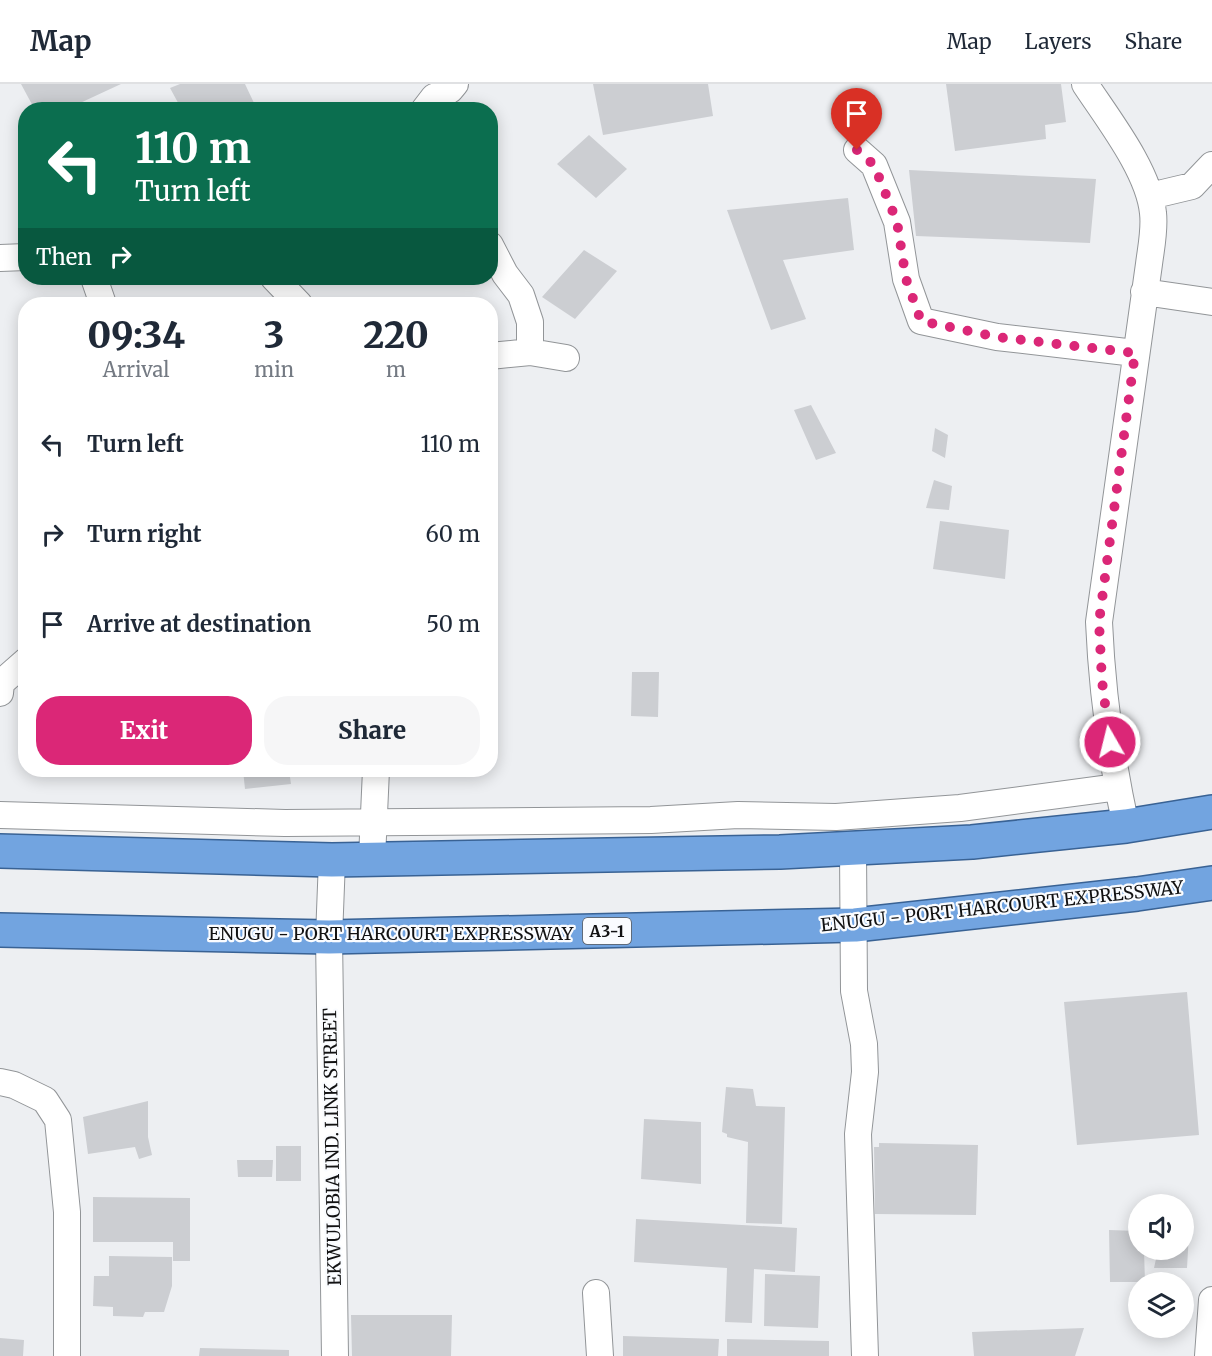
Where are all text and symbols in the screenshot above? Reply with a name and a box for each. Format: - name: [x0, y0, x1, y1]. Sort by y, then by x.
- text: Map: [30, 23, 92, 59]
- text: Map: [947, 28, 992, 55]
- text: Layers: [1025, 28, 1092, 55]
- text: Share: [1125, 28, 1182, 55]
- pin: [831, 88, 882, 150]
- icon: arrive: [840, 97, 873, 130]
- text: 110 m: [135, 122, 251, 174]
- icon: left: [36, 126, 114, 204]
- text: Turn left: [135, 174, 250, 208]
- icon: right: [104, 240, 137, 273]
- text: Then: [36, 243, 92, 271]
- text: 09:34: [87, 313, 185, 358]
- text: 3: [264, 313, 284, 358]
- text: 220: [363, 313, 429, 358]
- text: Arrival: [103, 357, 170, 382]
- text: min: [254, 357, 294, 382]
- text: m: [386, 357, 406, 382]
- icon: left: [36, 428, 69, 461]
- text: Turn left: [87, 430, 184, 458]
- text: 110 m: [421, 430, 480, 458]
- icon: right: [36, 518, 69, 551]
- text: Turn right: [87, 520, 201, 548]
- text: 60 m: [426, 520, 480, 548]
- icon: arrive: [36, 608, 69, 641]
- text: Arrive at destination: [87, 610, 311, 638]
- text: 50 m: [426, 610, 480, 638]
- button: Exit: [36, 696, 252, 765]
- button: Share: [264, 696, 480, 765]
- position arrow: [1078, 710, 1142, 774]
- street label: ENUGU - PORT HARCOURT EXPRESSWAY: [819, 875, 1185, 937]
- road number: A3-1: [583, 918, 631, 944]
- street label: ENUGU - PORT HARCOURT EXPRESSWAY: [209, 922, 574, 945]
- street label: EKWULOBIA IND. LINK STREET: [318, 1007, 346, 1286]
- map controls: [1128, 1194, 1194, 1338]
- button: sound: [1128, 1194, 1194, 1260]
- button: layers: [1128, 1272, 1194, 1338]

